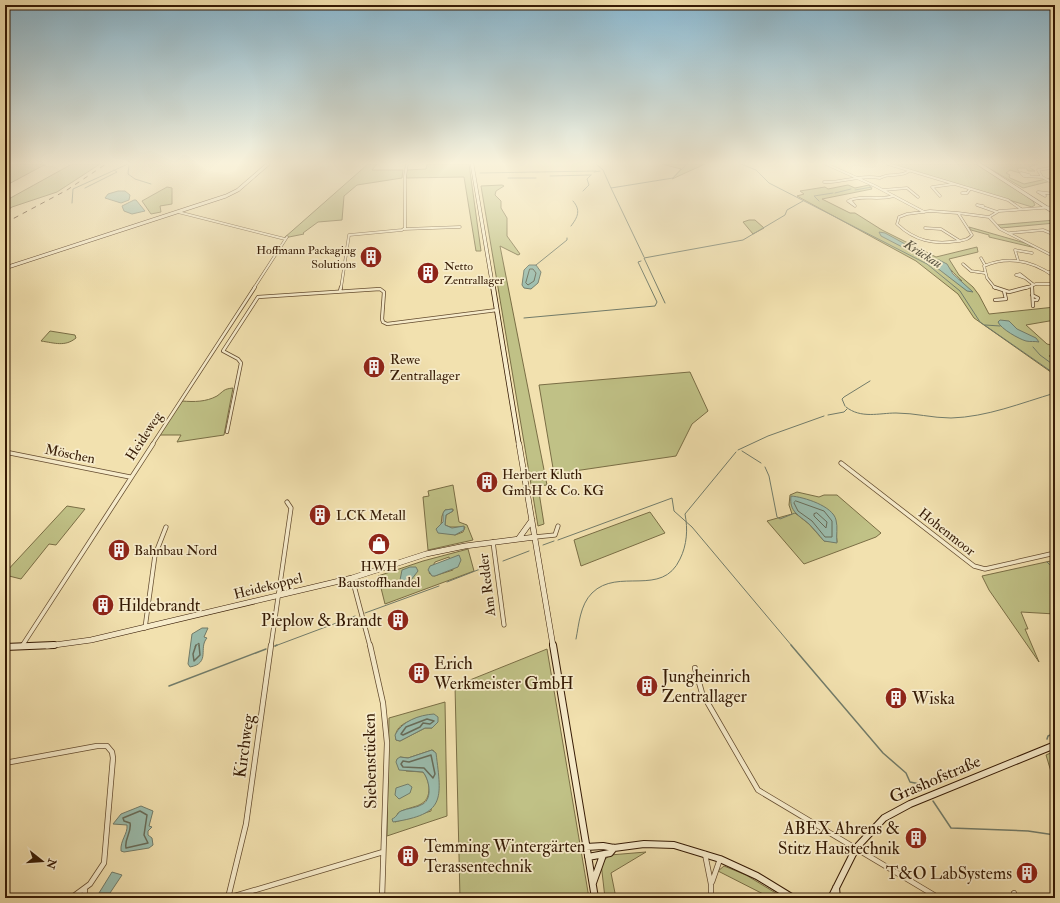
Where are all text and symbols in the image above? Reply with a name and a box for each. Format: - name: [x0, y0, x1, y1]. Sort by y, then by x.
- water label: Krückau: [900, 236, 945, 272]
- place label: Hoffmann Packaging Solutions: [256, 243, 357, 272]
- building icon: Hoffmann Packaging Solutions: [358, 244, 384, 270]
- place label: Netto Zentrallager: [444, 259, 504, 288]
- building icon: Netto Zentrallager: [415, 260, 441, 286]
- place label: Rewe Zentrallager: [390, 351, 461, 384]
- building icon: Rewe Zentrallager: [361, 354, 387, 380]
- street label: Heideweg: [122, 407, 167, 464]
- street label: Möschen: [43, 441, 97, 467]
- place label: Herbert Kluth GmbH & Co. KG: [502, 466, 604, 499]
- building icon: Herbert Kluth GmbH & Co. KG: [474, 469, 500, 495]
- building icon: LCK Metall: [307, 502, 333, 528]
- street label: Hohenmoor: [915, 504, 980, 560]
- place label: LCK Metall: [336, 507, 406, 524]
- shop icon: HWH Baustoffhandel: [366, 531, 392, 557]
- building icon: Bahnbau Nord: [106, 537, 132, 563]
- place label: Bahnbau Nord: [134, 542, 217, 559]
- street label: Am Redder: [475, 552, 499, 618]
- place label: HWH Baustoffhandel: [338, 558, 421, 591]
- street label: Heidekoppel: [232, 569, 305, 604]
- building icon: Hildebrandt: [90, 592, 116, 618]
- place label: Hildebrandt: [118, 595, 201, 616]
- building icon: Pieplow & Brandt: [385, 607, 411, 633]
- place label: Pieplow & Brandt: [261, 610, 382, 632]
- place label: Erich Werkmeister GmbH: [433, 653, 574, 694]
- building icon: Erich Werkmeister GmbH: [406, 660, 432, 686]
- place label: Jungheinrich Zentrallager: [661, 666, 750, 707]
- building icon: Jungheinrich Zentrallager: [634, 673, 660, 699]
- building icon: Wiska: [883, 685, 909, 711]
- place label: Wiska: [911, 688, 956, 709]
- street label: Kirchweg: [229, 712, 259, 779]
- street label: Siebenstücken: [359, 713, 381, 809]
- street label: Grashofstraße: [886, 750, 984, 808]
- place label: ABEX Ahrens & Stitz Haustechnik: [778, 818, 900, 859]
- building icon: ABEX Ahrens & Stitz Haustechnik: [903, 825, 929, 851]
- place label: Temming Wintergärten Terassentechnik: [424, 836, 586, 877]
- north arrow: [22, 841, 62, 881]
- building icon: Temming Wintergärten Terassentechnik: [395, 843, 421, 869]
- text: N: [43, 856, 59, 871]
- building icon: T&O LabSystems: [1014, 860, 1040, 886]
- place label: T&O LabSystems: [886, 863, 1012, 885]

